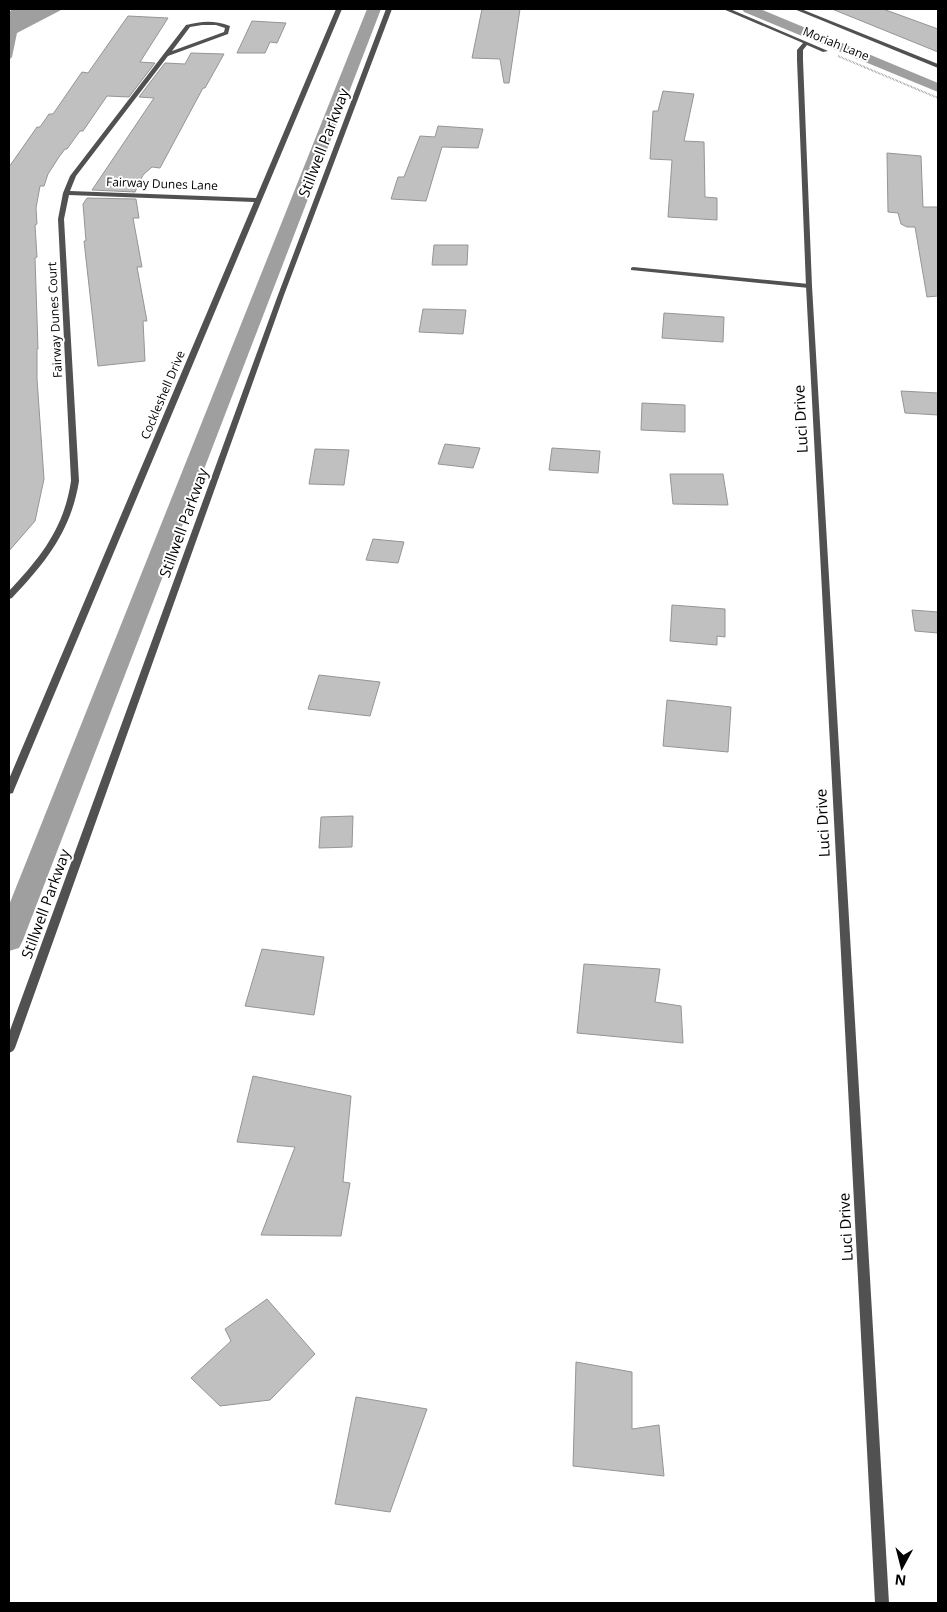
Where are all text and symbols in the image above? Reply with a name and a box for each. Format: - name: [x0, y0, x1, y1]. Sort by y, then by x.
- street label: Moriah Lane: [800, 23, 872, 65]
- street label: Stillwell Parkway: [293, 85, 353, 200]
- street label: Fairway Dunes Lane: [106, 173, 219, 194]
- street label: Fairway Dunes Court: [43, 262, 66, 379]
- street label: Cockleshell Drive: [136, 348, 189, 442]
- street label: Luci Drive: [788, 384, 812, 454]
- street label: Stillwell Parkway: [154, 465, 212, 580]
- street label: Luci Drive: [810, 788, 834, 858]
- street label: Stillwell Parkway: [16, 846, 74, 961]
- street label: Luci Drive: [833, 1192, 857, 1262]
- north arrow: [877, 1542, 927, 1592]
- text: N: [894, 1570, 907, 1591]

